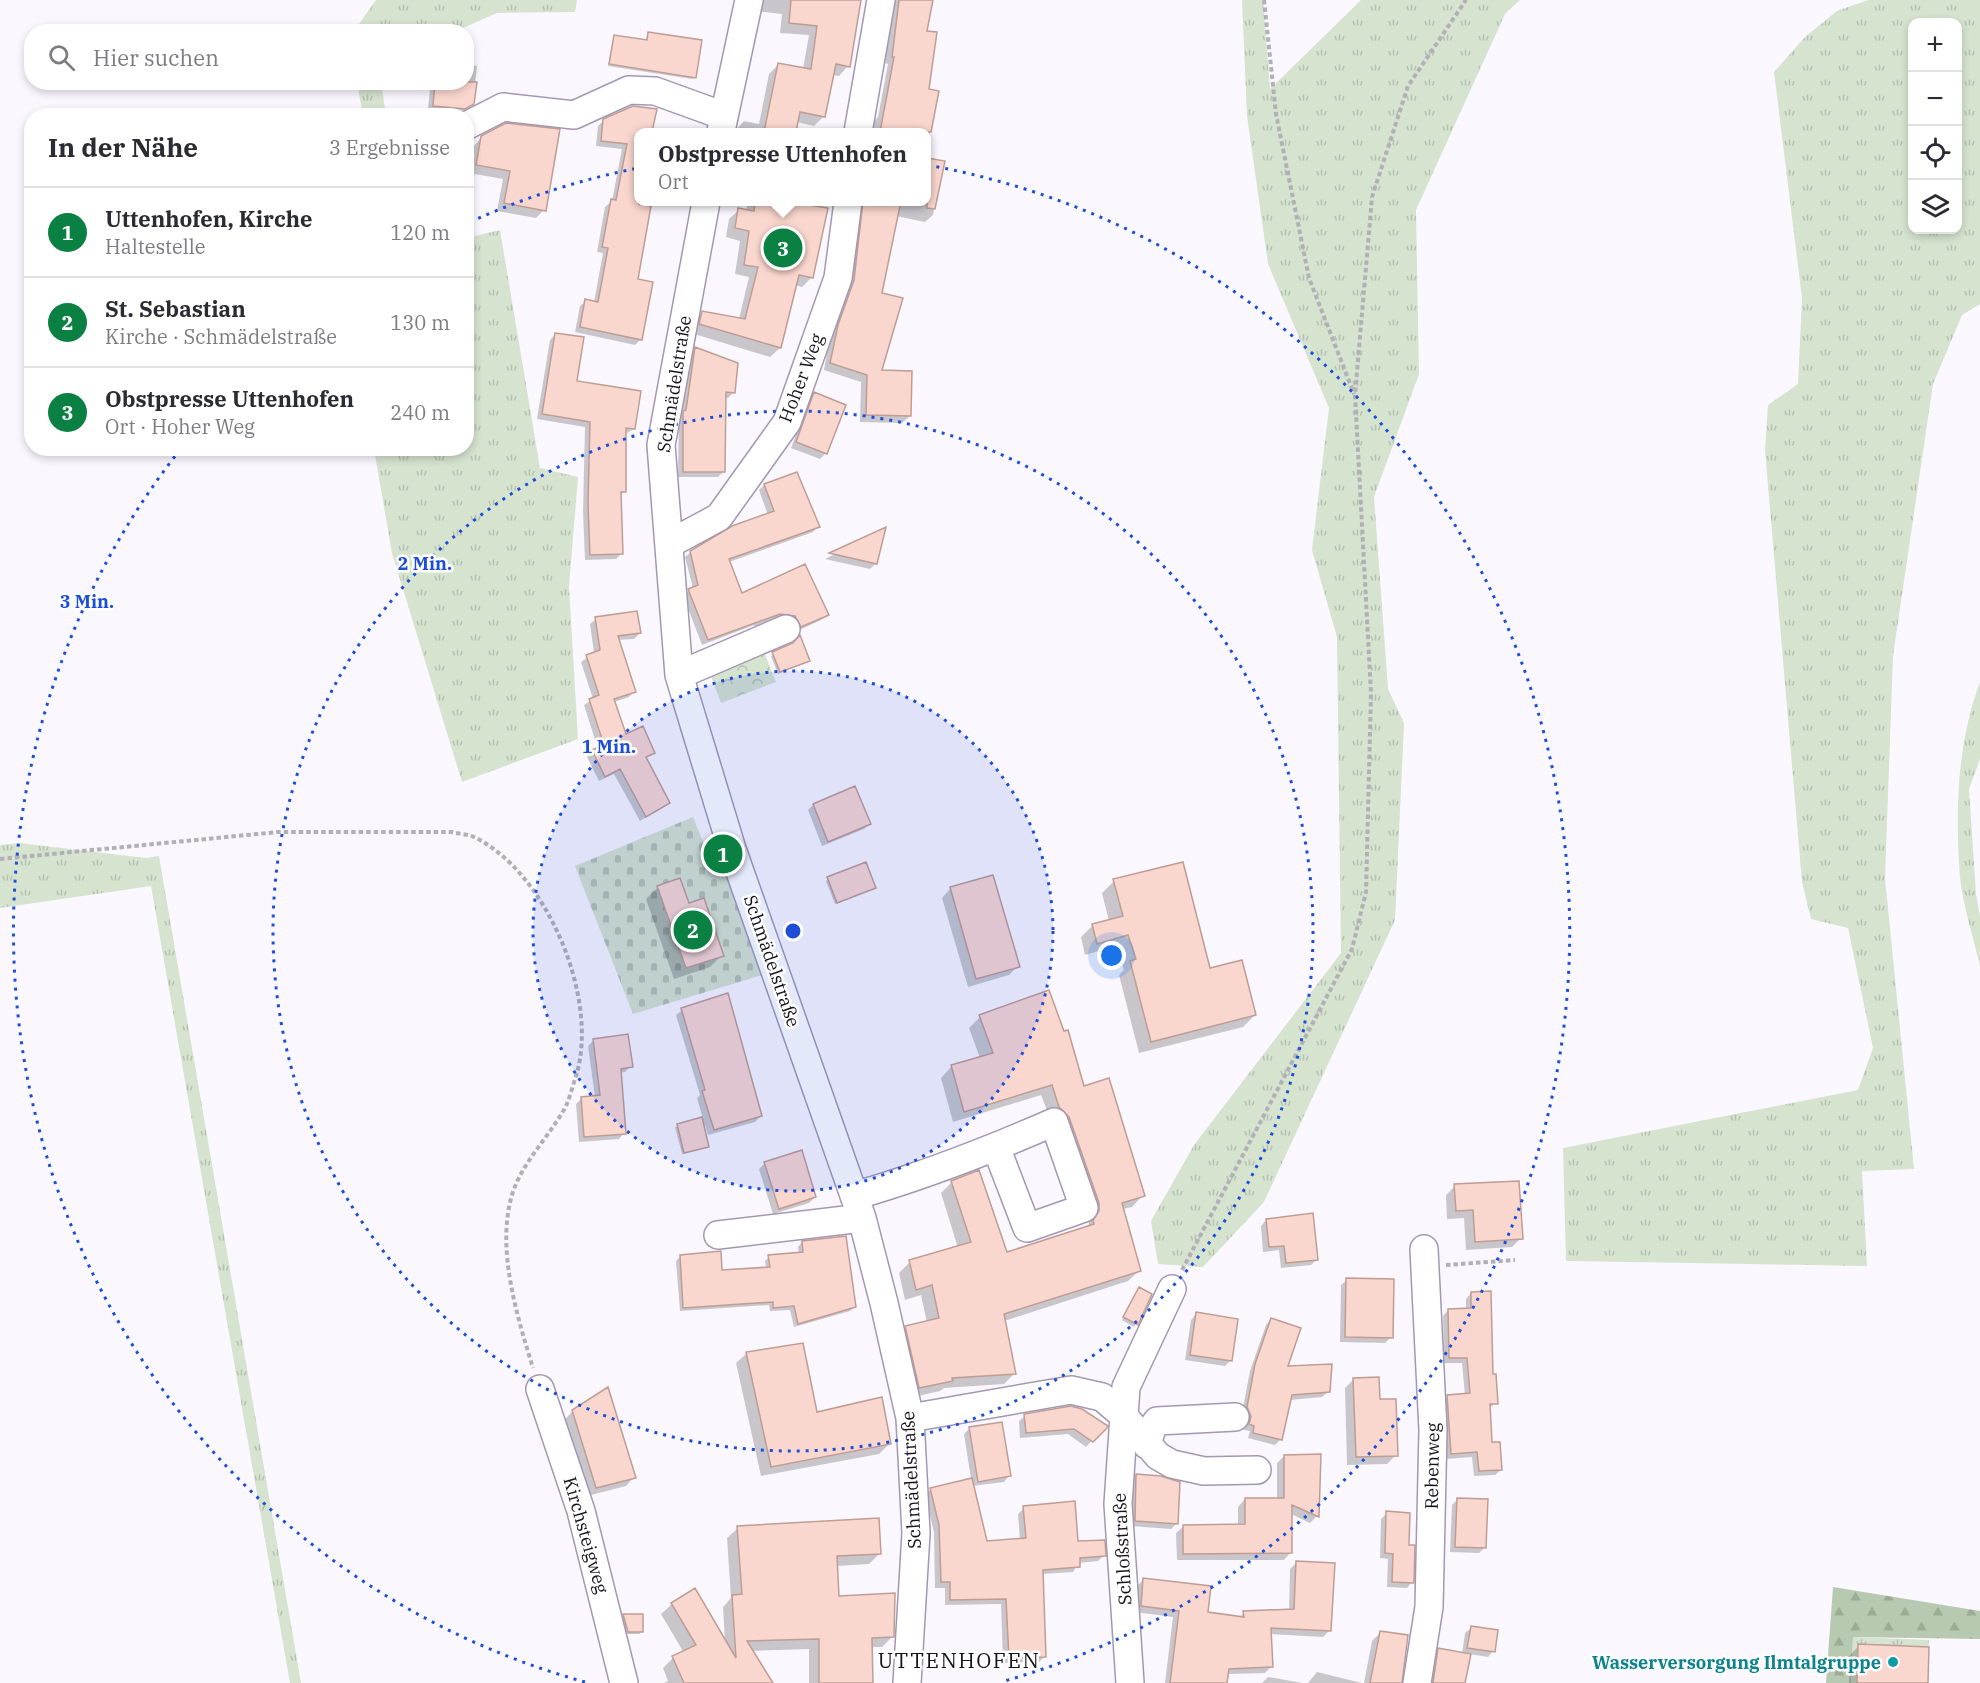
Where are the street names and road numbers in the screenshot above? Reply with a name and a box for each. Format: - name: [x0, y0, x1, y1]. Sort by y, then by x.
- street label: Schmädelstraße: [652, 314, 696, 454]
- street label: Hoher Weg: [774, 330, 829, 426]
- street label: Schmädelstraße: [739, 892, 805, 1030]
- street label: Schmädelstraße: [896, 1410, 926, 1550]
- street label: Rebenweg: [1420, 1422, 1444, 1510]
- street label: Kirchsteigweg: [558, 1474, 614, 1596]
- street label: Schloßstraße: [1108, 1492, 1136, 1606]

